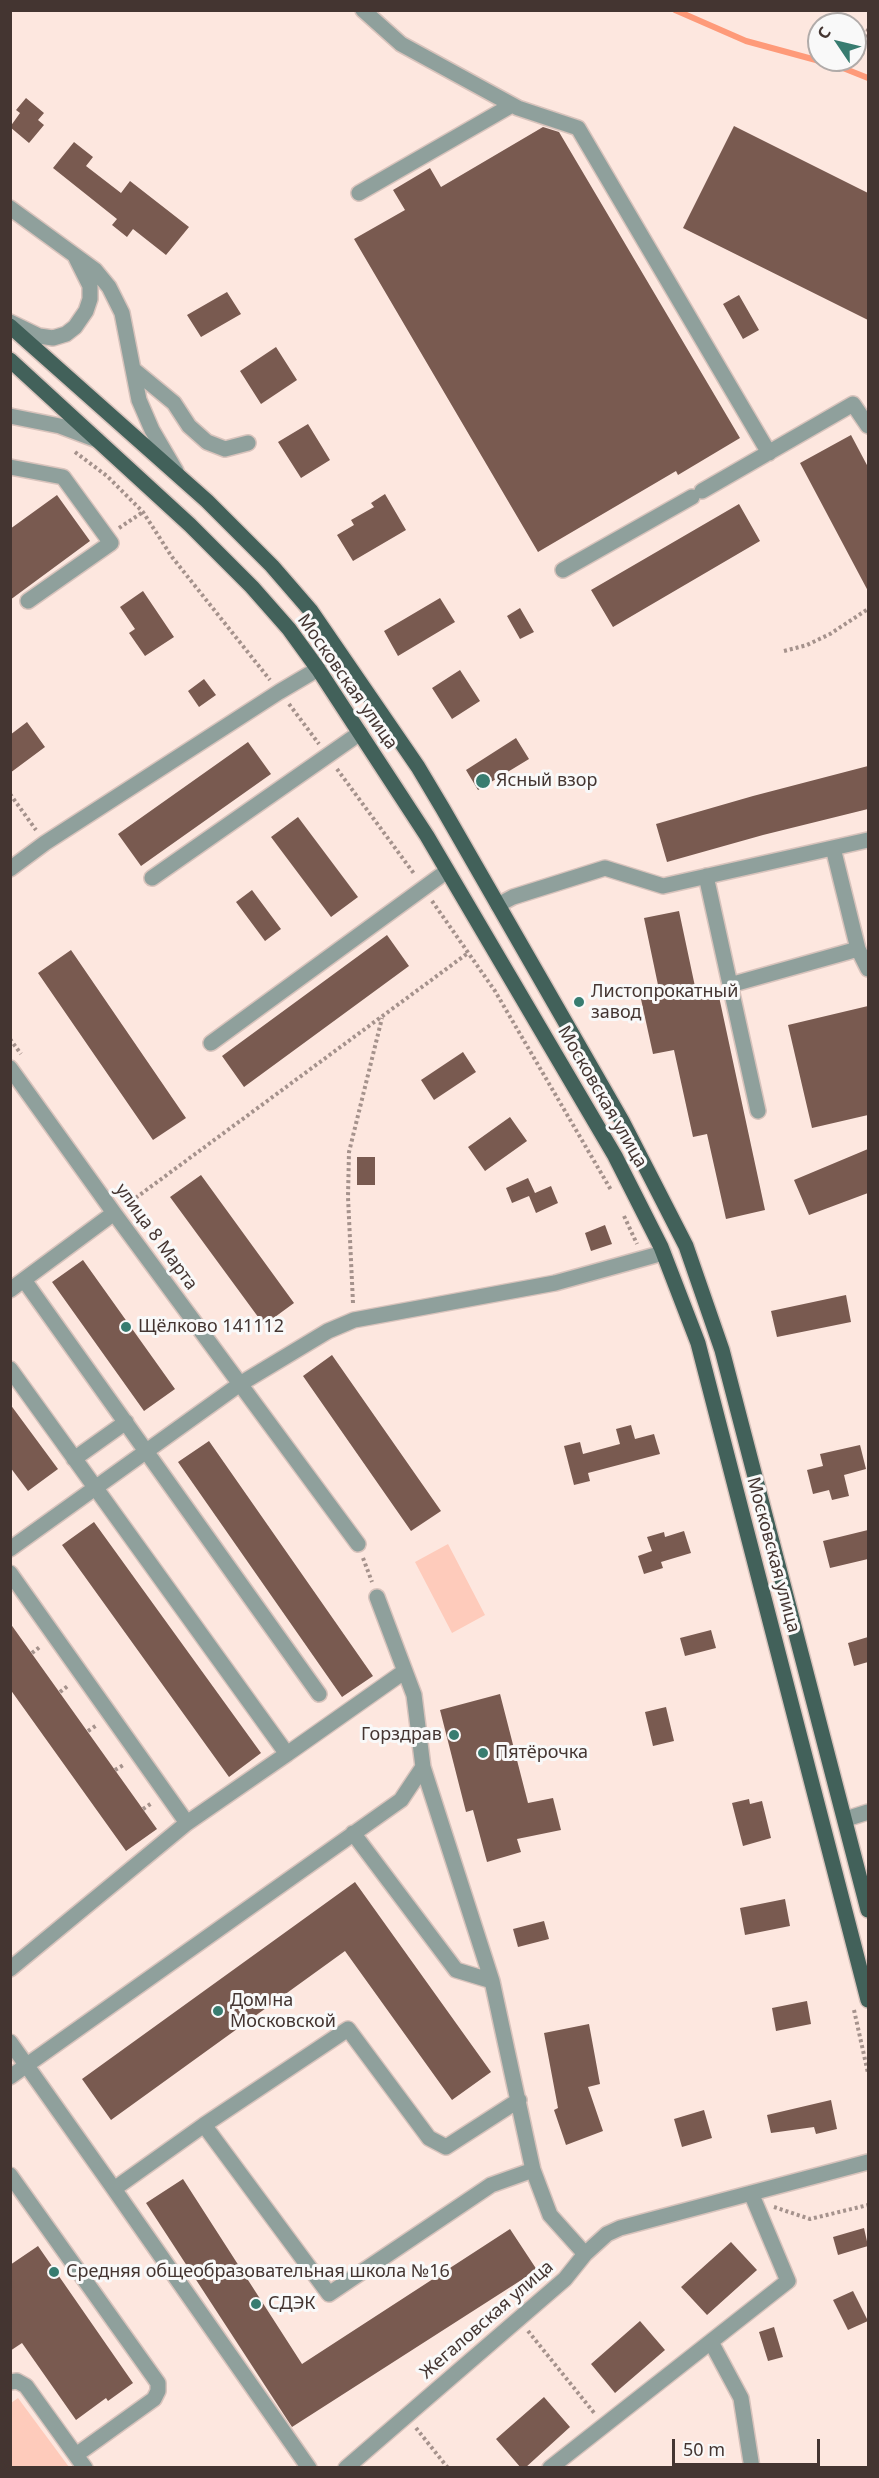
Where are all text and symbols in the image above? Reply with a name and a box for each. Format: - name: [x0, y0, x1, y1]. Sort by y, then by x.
- north arrow: [807, 12, 867, 72]
- text: С: [812, 22, 836, 43]
- street label: Московская улица: [292, 610, 402, 754]
- place label: Ясный взор: [496, 770, 598, 792]
- marker: Ясный взор: [474, 772, 492, 790]
- place label: Листопрокатный завод: [591, 981, 738, 1024]
- marker: Листопрокатный завод: [572, 995, 586, 1009]
- street label: Московская улица: [553, 1022, 651, 1172]
- street label: улица 8 Марта: [110, 1180, 202, 1294]
- place label: Щёлково 141112: [138, 1316, 284, 1338]
- marker: Щёлково 141112: [119, 1320, 133, 1334]
- street label: Московская улица: [742, 1475, 804, 1635]
- place label: Горздрав: [361, 1724, 442, 1746]
- marker: Горздрав: [447, 1728, 461, 1742]
- place label: Пятёрочка: [495, 1742, 588, 1764]
- marker: Пятёрочка: [476, 1746, 490, 1760]
- place label: Дом на Московской: [230, 1990, 336, 2032]
- marker: Дом на Московской: [211, 2004, 225, 2018]
- street label: Жегаловская улица: [416, 2256, 558, 2384]
- place label: Средняя общеобразовательная школа №16: [66, 2261, 450, 2283]
- marker: Средняя общеобразовательная школа №16: [47, 2265, 61, 2279]
- place label: СДЭК: [268, 2293, 316, 2315]
- marker: СДЭК: [249, 2297, 263, 2311]
- scale bar: [675, 2427, 824, 2465]
- text: 50 m: [683, 2437, 725, 2461]

